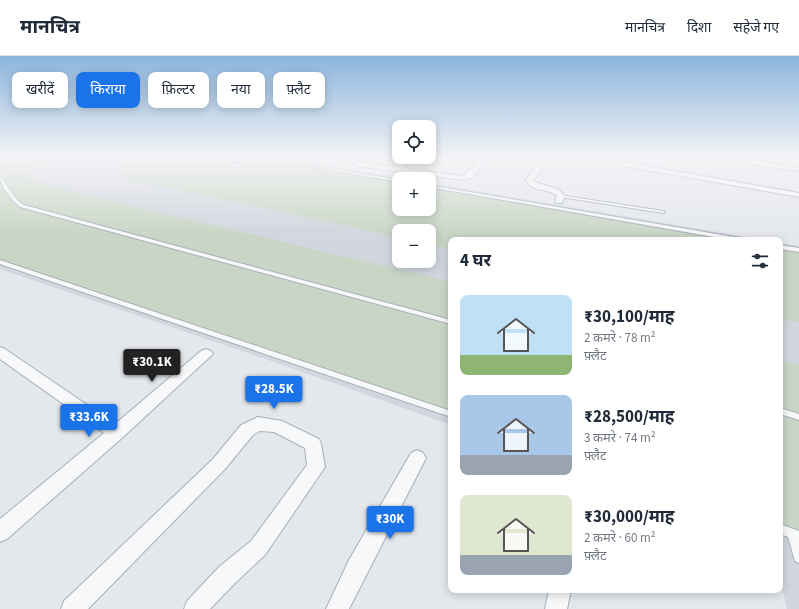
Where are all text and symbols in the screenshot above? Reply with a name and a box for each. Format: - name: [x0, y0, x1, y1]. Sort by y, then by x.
- text: मानचित्र: [20, 14, 80, 41]
- text: मानचित्र: [625, 18, 665, 38]
- text: दिशा: [687, 18, 711, 38]
- text: सहेजे गए: [733, 18, 779, 38]
- chip: खरीदें: [12, 72, 68, 108]
- chip: किराया: [76, 72, 140, 108]
- chip: फ़िल्टर: [148, 72, 209, 108]
- chip: नया: [217, 72, 265, 108]
- chip: फ़्लैट: [273, 72, 325, 108]
- map controls: [392, 120, 436, 268]
- button: locate: [392, 120, 436, 164]
- button: +: [392, 172, 436, 216]
- button: −: [392, 224, 436, 268]
- text: 4 घर: [460, 249, 491, 273]
- icon: filters: [749, 250, 771, 272]
- text: ₹30,100/माह: [584, 305, 674, 329]
- icon: home: [492, 311, 540, 359]
- text: 2 कमरे · 78 m²: [584, 329, 656, 347]
- text: फ़्लैट: [584, 347, 607, 365]
- pin: ₹30.1K: [119, 349, 185, 383]
- text: ₹30.1K: [132, 353, 172, 371]
- pin: ₹28.5K: [241, 376, 307, 410]
- text: ₹28.5K: [254, 380, 294, 398]
- pin: ₹33.6K: [56, 404, 122, 438]
- text: ₹28,500/माह: [584, 405, 674, 429]
- text: ₹33.6K: [69, 408, 109, 426]
- icon: home: [492, 411, 540, 459]
- text: 3 कमरे · 74 m²: [584, 429, 656, 447]
- text: फ़्लैट: [584, 447, 607, 465]
- text: ₹30,000/माह: [584, 505, 674, 529]
- pin: ₹30K: [366, 506, 414, 540]
- text: ₹30K: [376, 510, 404, 528]
- icon: home: [492, 511, 540, 559]
- text: 2 कमरे · 60 m²: [584, 529, 656, 547]
- text: फ़्लैट: [584, 547, 607, 565]

